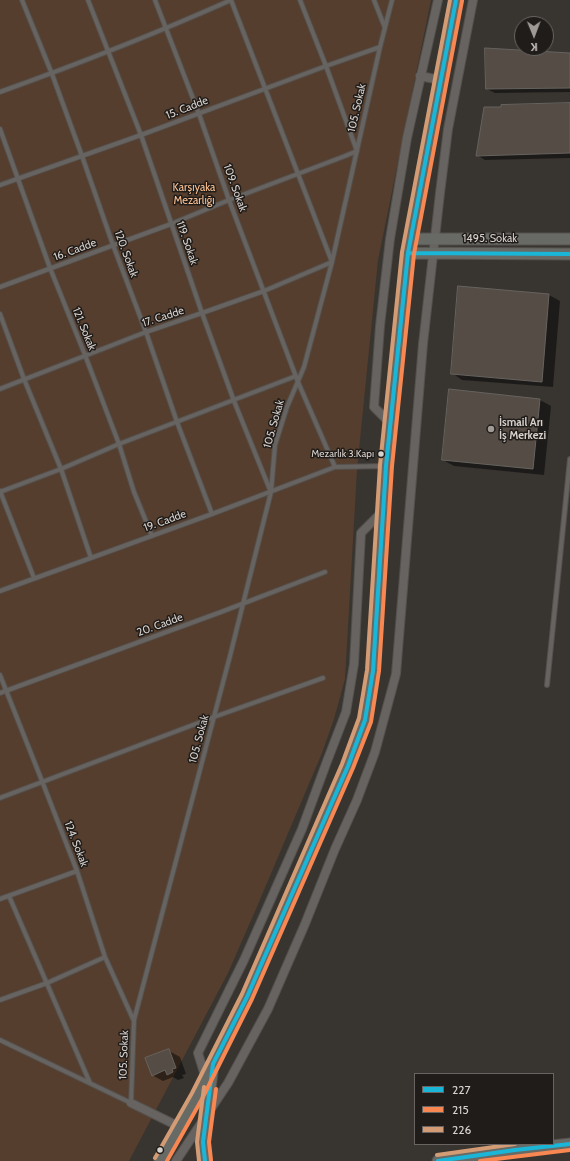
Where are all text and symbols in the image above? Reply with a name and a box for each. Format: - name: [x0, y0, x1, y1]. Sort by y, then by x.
- north arrow: [514, 16, 554, 56]
- text: K: [531, 40, 538, 54]
- street label: 105. Sokak: [345, 82, 369, 134]
- street label: 15. Cadde: [164, 94, 210, 122]
- street label: 109. Sokak: [220, 162, 250, 214]
- park label: Karşıyaka Mezarlığı: [173, 181, 215, 207]
- street label: 119. Sokak: [173, 219, 201, 267]
- street label: 120. Sokak: [111, 229, 141, 279]
- street label: 1495. Sokak: [463, 232, 517, 246]
- street label: 16. Cadde: [52, 236, 98, 264]
- street label: 17. Cadde: [140, 304, 186, 330]
- street label: 121. Sokak: [69, 306, 99, 352]
- street label: 105. Sokak: [261, 398, 287, 450]
- place label: İsmail Arı İş Merkezi: [499, 416, 546, 442]
- marker: İsmail Arı İş Merkezi: [486, 424, 496, 434]
- place label: Mezarlık 3.Kapı: [311, 448, 374, 460]
- marker: Mezarlık 3.Kapı: [376, 449, 386, 459]
- street label: 19. Cadde: [142, 507, 188, 535]
- street label: 20. Cadde: [135, 611, 185, 639]
- street label: 105. Sokak: [186, 713, 212, 765]
- street label: 124. Sokak: [61, 819, 91, 869]
- street label: 105. Sokak: [117, 1030, 131, 1080]
- legend: [414, 1073, 554, 1145]
- text: 227: [452, 1082, 471, 1097]
- text: 215: [452, 1102, 469, 1117]
- text: 226: [452, 1122, 471, 1137]
- unlabelled marker: [155, 1145, 165, 1155]

